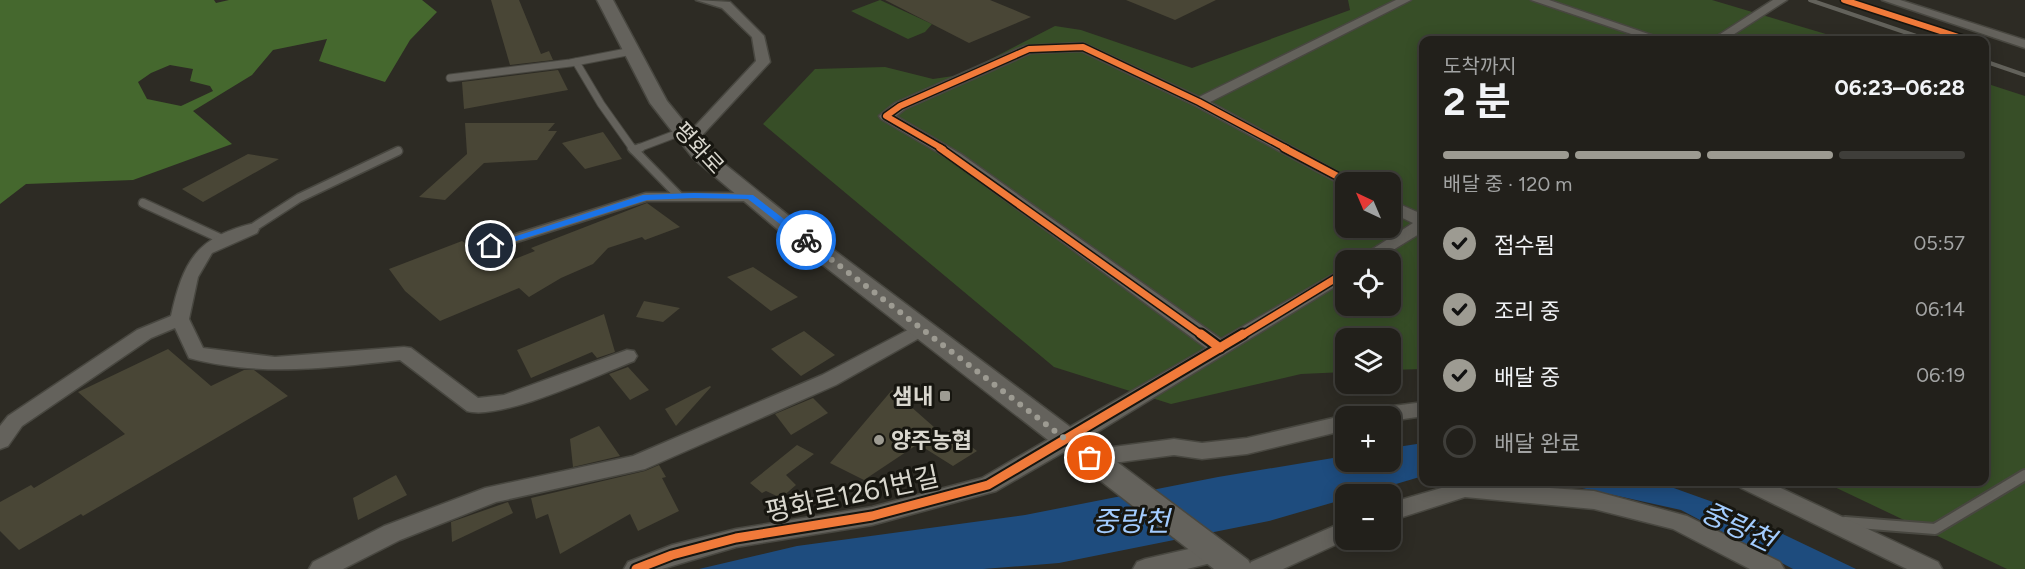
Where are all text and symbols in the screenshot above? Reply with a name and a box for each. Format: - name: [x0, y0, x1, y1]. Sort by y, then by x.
- text: 도착까지: [1443, 54, 1517, 78]
- text: 06:23–06:28: [1834, 74, 1965, 101]
- text: 2 분: [1443, 78, 1511, 125]
- street label: 평화로: [668, 117, 730, 179]
- north arrow: [1335, 172, 1401, 238]
- map controls: [1335, 172, 1401, 550]
- text: 배달 중 · 120 m: [1443, 172, 1572, 196]
- courier: [776, 210, 836, 270]
- pin: [465, 220, 516, 271]
- icon: bike: [790, 224, 823, 257]
- icon: check: [1443, 227, 1476, 260]
- icon: home: [474, 229, 507, 262]
- text: 05:57: [1913, 231, 1965, 255]
- text: 접수됨: [1494, 232, 1555, 259]
- button: locate: [1335, 250, 1401, 316]
- icon: check: [1443, 293, 1476, 326]
- text: 06:14: [1915, 297, 1965, 321]
- text: 조리 중: [1494, 298, 1560, 325]
- button: layers: [1335, 328, 1401, 394]
- icon: check: [1443, 359, 1476, 392]
- text: 06:19: [1916, 363, 1965, 387]
- text: 배달 중: [1494, 364, 1560, 391]
- place label: 샘내: [893, 383, 933, 410]
- marker: 샘내: [938, 389, 952, 403]
- button: +: [1335, 406, 1401, 472]
- place label: 양주농협: [891, 427, 972, 454]
- text: 배달 완료: [1494, 430, 1580, 457]
- pin: [1064, 432, 1115, 483]
- marker: 양주농협: [872, 433, 886, 447]
- icon: bag: [1073, 441, 1106, 474]
- street label: 평화로1261번길: [762, 459, 942, 529]
- button: −: [1335, 484, 1401, 550]
- water label: 중랑천: [1696, 494, 1783, 559]
- water label: 중랑천: [1092, 504, 1173, 538]

